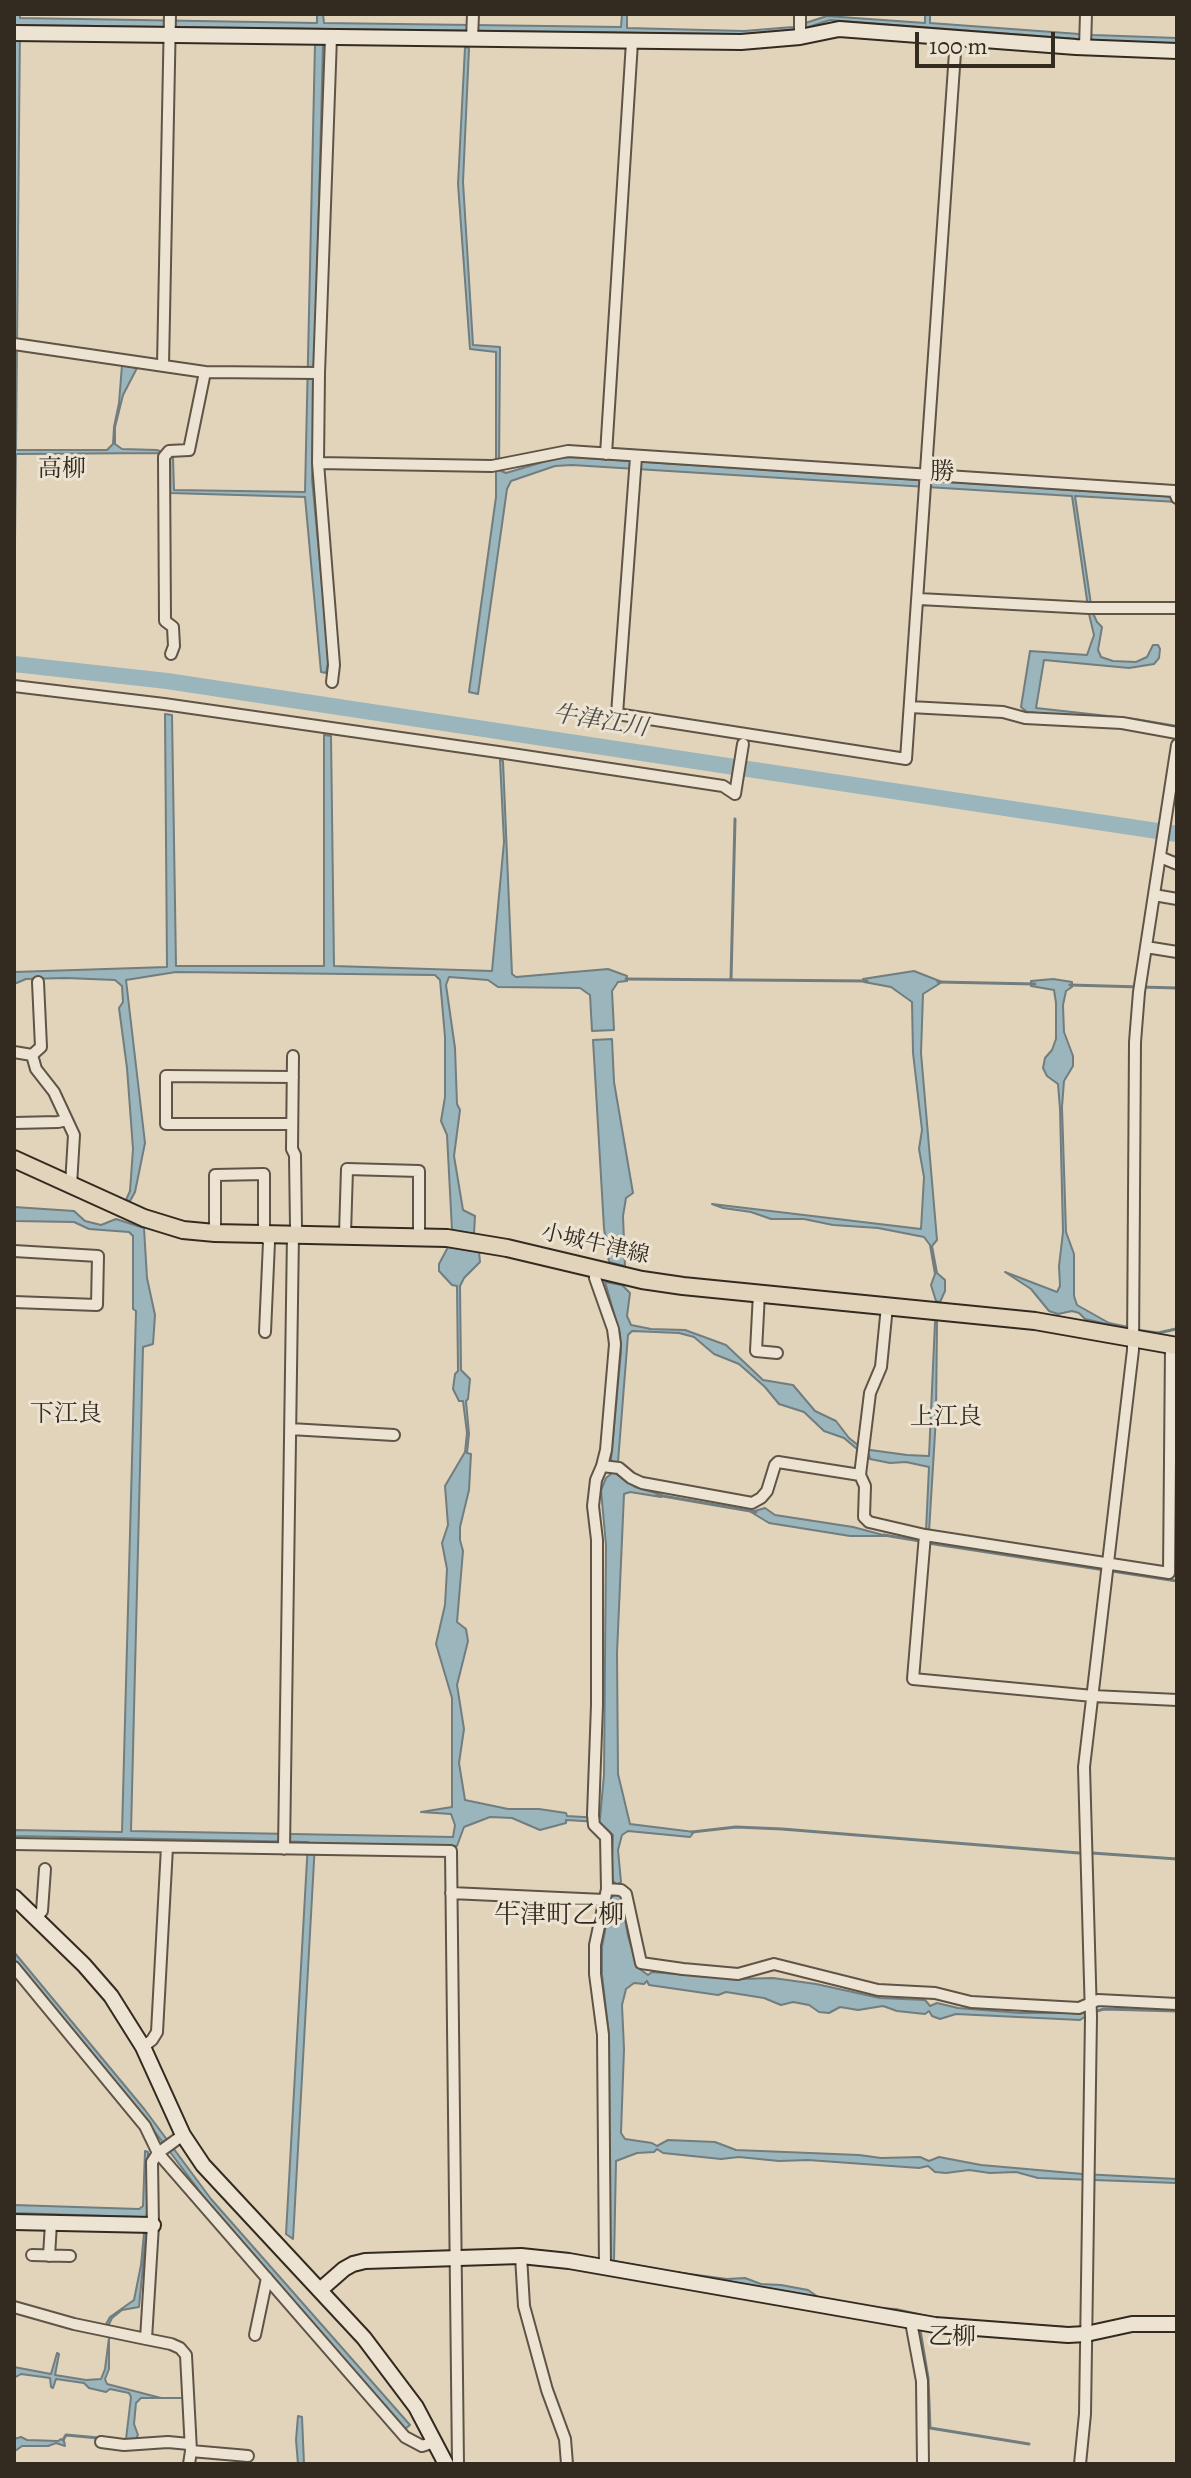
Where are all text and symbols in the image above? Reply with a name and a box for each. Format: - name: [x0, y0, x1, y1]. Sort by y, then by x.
- scale bar: [919, 16, 1059, 66]
- text: 100 m: [929, 30, 988, 62]
- district label: 高柳: [38, 456, 86, 484]
- district label: 勝: [930, 459, 954, 487]
- water label: 牛津江川: [550, 700, 650, 744]
- street label: 小城牛津線: [538, 1220, 652, 1270]
- district label: 下江良: [30, 1401, 102, 1429]
- district label: 上江良: [910, 1404, 982, 1432]
- district label: 牛津町乙柳: [494, 1901, 624, 1933]
- district label: 乙柳: [928, 2324, 976, 2352]

